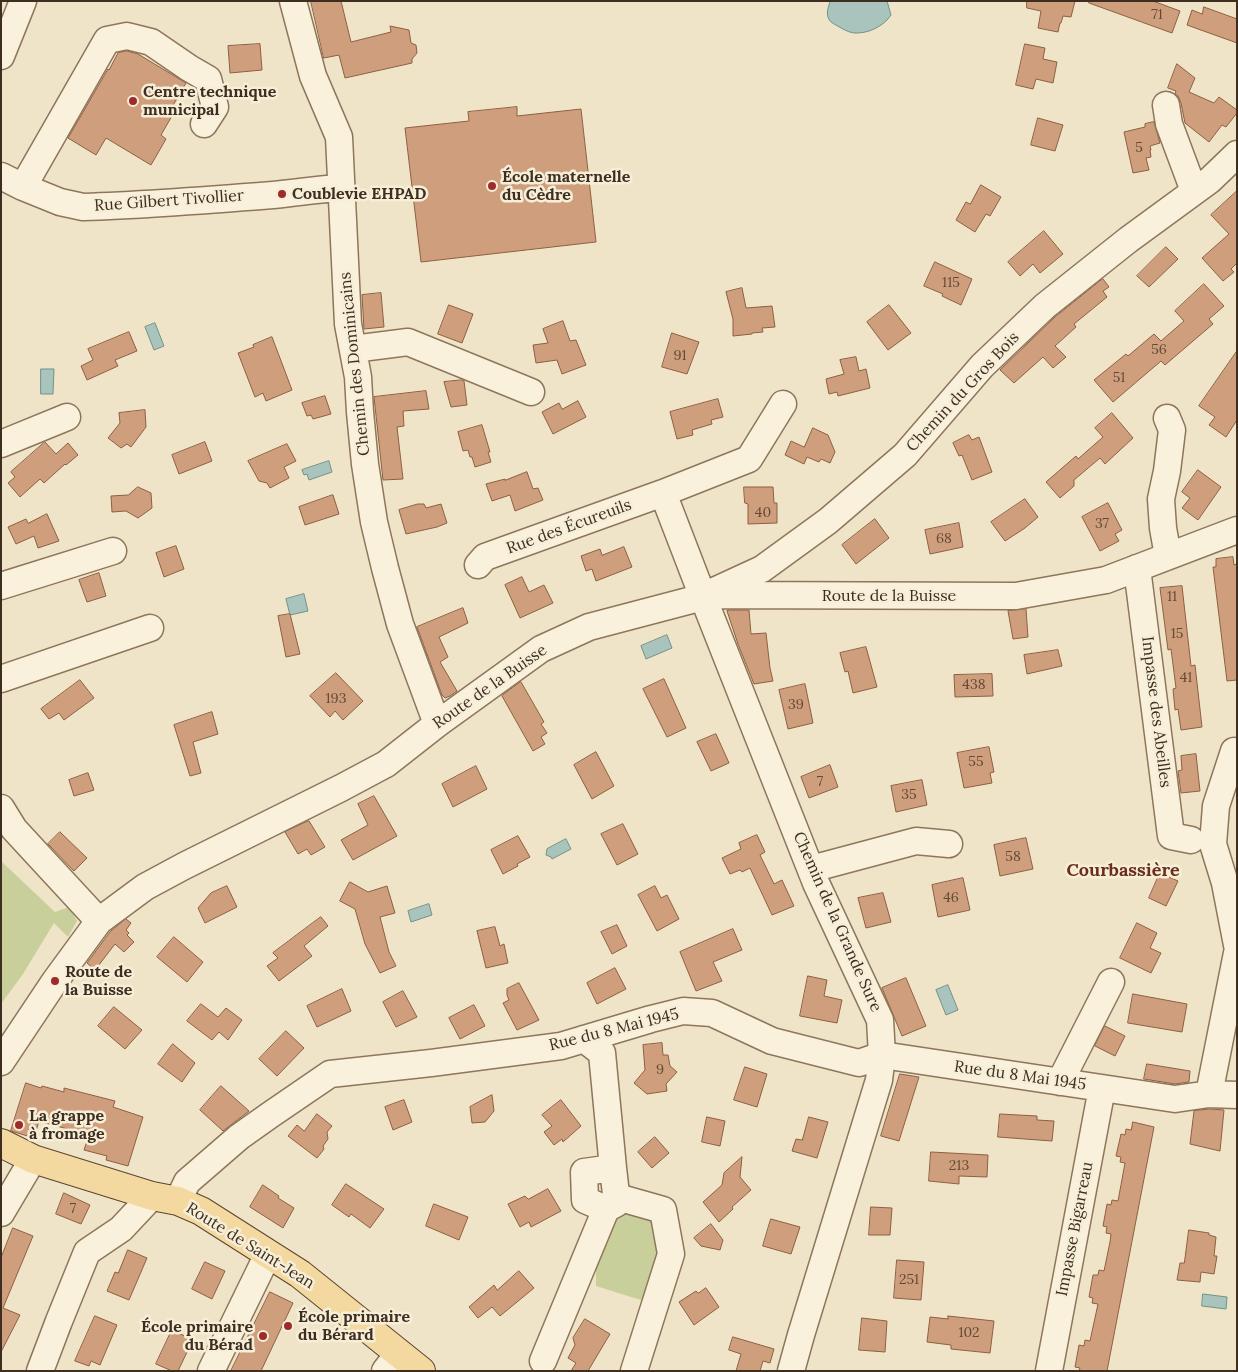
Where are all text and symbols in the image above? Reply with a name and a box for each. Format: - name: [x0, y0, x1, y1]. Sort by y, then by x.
- house number: 71: [1151, 7, 1163, 23]
- place label: Centre technique municipal: [143, 82, 276, 120]
- marker: Centre technique municipal: [127, 95, 139, 107]
- house number: 5: [1135, 140, 1143, 156]
- place label: École maternelle du Cèdre: [502, 167, 630, 205]
- marker: École maternelle du Cèdre: [486, 180, 498, 192]
- place label: Coublevie EHPAD: [292, 184, 426, 204]
- street label: Rue Gilbert Tivollier: [94, 186, 244, 216]
- marker: Coublevie EHPAD: [276, 188, 288, 200]
- street label: Chemin des Dominicains: [336, 271, 374, 457]
- house number: 115: [942, 275, 960, 291]
- street label: Chemin du Gros Bois: [903, 328, 1023, 456]
- house number: 56: [1151, 342, 1167, 358]
- house number: 91: [673, 348, 687, 364]
- house number: 51: [1113, 370, 1125, 386]
- street label: Rue des Écureuils: [504, 495, 634, 559]
- house number: 40: [755, 505, 771, 521]
- house number: 37: [1095, 516, 1109, 532]
- house number: 68: [936, 531, 952, 547]
- street label: Route de la Buisse: [822, 586, 956, 606]
- house number: 11: [1167, 589, 1177, 605]
- house number: 15: [1171, 626, 1183, 642]
- street label: Impasse des Abeilles: [1137, 635, 1175, 789]
- street label: Route de la Buisse: [429, 641, 551, 733]
- house number: 41: [1180, 670, 1192, 686]
- house number: 438: [962, 677, 986, 693]
- house number: 193: [326, 691, 346, 707]
- house number: 39: [788, 697, 804, 713]
- house number: 55: [968, 754, 984, 770]
- house number: 7: [817, 774, 823, 790]
- house number: 35: [901, 787, 917, 803]
- street label: Chemin de la Grande Sure: [789, 829, 885, 1015]
- house number: 58: [1005, 849, 1021, 865]
- district label: Courbassière: [1066, 860, 1180, 882]
- house number: 46: [943, 890, 959, 906]
- place label: Route de la Buisse: [65, 962, 132, 1000]
- marker: Route de la Buisse: [49, 975, 61, 987]
- street label: Rue du 8 Mai 1945: [547, 1005, 681, 1055]
- street label: Rue du 8 Mai 1945: [953, 1057, 1087, 1095]
- house number: 9: [656, 1062, 664, 1078]
- place label: La grappe à fromage: [29, 1106, 105, 1144]
- marker: La grappe à fromage: [13, 1119, 25, 1131]
- house number: 213: [949, 1158, 969, 1174]
- street label: Impasse Bigarreau: [1053, 1160, 1097, 1298]
- street label: Route de Saint-Jean: [182, 1199, 318, 1293]
- house number: 7: [70, 1201, 76, 1217]
- house number: 251: [899, 1272, 919, 1288]
- place label: École primaire du Bérard: [298, 1307, 410, 1345]
- place label: École primaire du Bérad: [141, 1317, 253, 1355]
- marker: École primaire du Bérard: [282, 1320, 294, 1332]
- house number: 102: [958, 1325, 980, 1341]
- marker: École primaire du Bérad: [257, 1330, 269, 1342]

